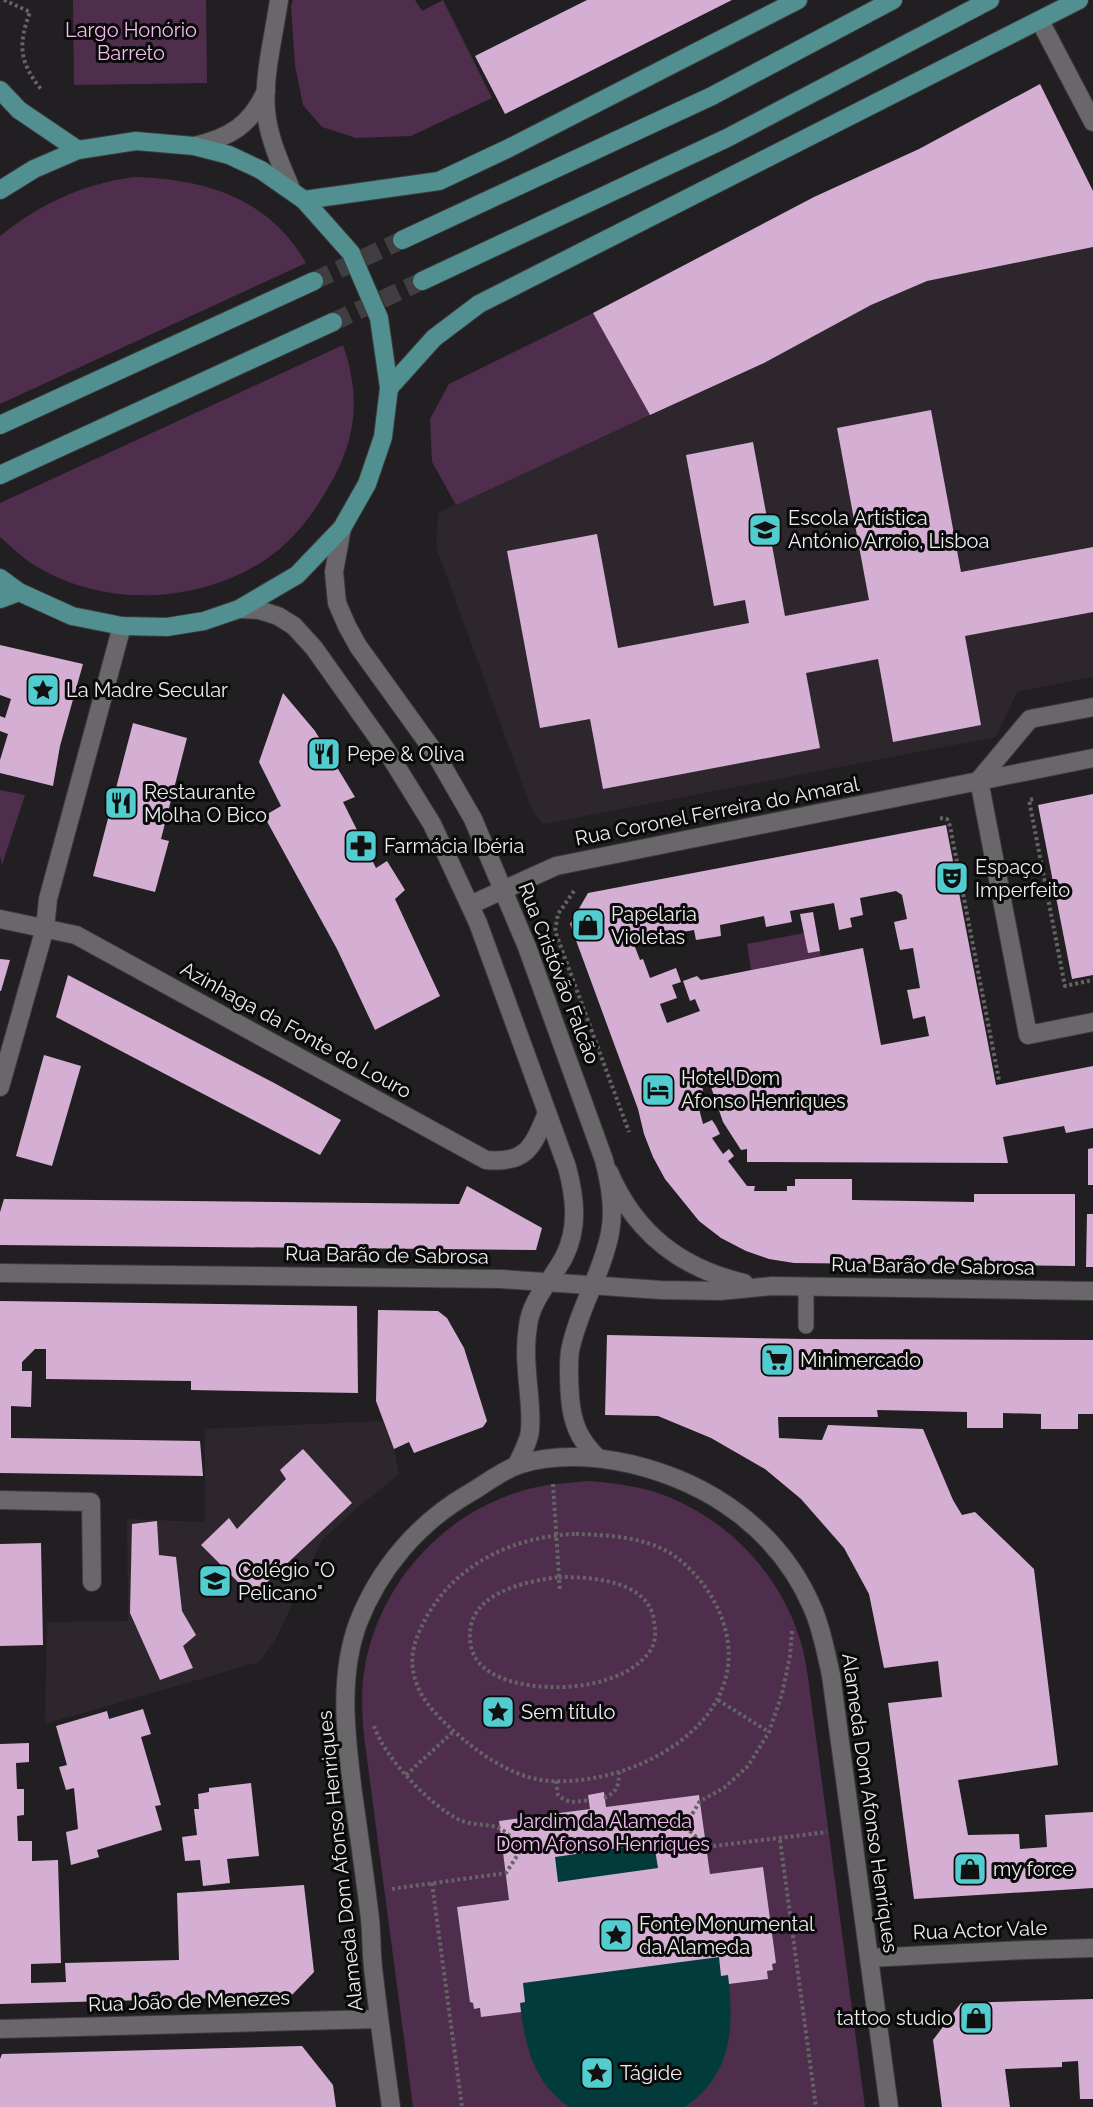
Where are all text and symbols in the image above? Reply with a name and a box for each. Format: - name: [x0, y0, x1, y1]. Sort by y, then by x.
- park label: Largo Honório Barreto: [65, 18, 197, 65]
- place label: Escola Artística António Arroio, Lisboa: [788, 506, 989, 553]
- school or university icon: Escola Artística António Arroio, Lisboa: [747, 512, 783, 548]
- place icon: La Madre Secular: [25, 672, 61, 708]
- place label: La Madre Secular: [66, 678, 228, 702]
- restaurant icon: Pepe & Oliva: [306, 736, 342, 772]
- place label: Pepe & Oliva: [347, 742, 465, 766]
- street label: Rua Coronel Ferreira do Amaral: [573, 772, 862, 850]
- place label: Restaurante Molha O Bico: [144, 780, 267, 827]
- restaurant icon: Restaurante Molha O Bico: [103, 785, 139, 821]
- pharmacy icon: Farmácia Ibéria: [343, 828, 379, 864]
- place label: Farmácia Ibéria: [384, 834, 524, 858]
- place label: Espaço Imperfeito: [975, 855, 1070, 902]
- theatre icon: Espaço Imperfeito: [934, 860, 970, 896]
- street label: Rua Cristóvão Falcão: [513, 879, 605, 1067]
- place label: Papelaria Violetas: [611, 902, 697, 949]
- shop icon: Papelaria Violetas: [570, 907, 606, 943]
- street label: Azinhaga da Fonte do Louro: [177, 956, 416, 1104]
- place label: Hotel Dom Afonso Henriques: [681, 1066, 846, 1113]
- hotel icon: Hotel Dom Afonso Henriques: [640, 1072, 676, 1108]
- street label: Rua Barão de Sabrosa: [285, 1241, 489, 1269]
- street label: Rua Barão de Sabrosa: [831, 1252, 1035, 1280]
- supermarket icon: Minimercado: [759, 1342, 795, 1378]
- place label: Minimercado: [800, 1348, 921, 1372]
- place label: Colégio "O Pelicano": [238, 1558, 335, 1605]
- school or university icon: Colégio "O Pelicano": [197, 1563, 233, 1599]
- street label: Alameda Dom Afonso Henriques: [837, 1652, 903, 1954]
- place icon: Sem título: [480, 1694, 516, 1730]
- place label: Sem título: [521, 1700, 615, 1724]
- street label: Alameda Dom Afonso Henriques: [312, 1709, 368, 2013]
- park label: Jardim da Alameda Dom Afonso Henriques: [496, 1809, 710, 1856]
- shop icon: my force: [952, 1851, 988, 1887]
- place label: my force: [993, 1857, 1074, 1881]
- place label: Fonte Monumental da Alameda: [639, 1912, 815, 1959]
- street label: Rua Actor Vale: [912, 1916, 1048, 1944]
- place icon: Fonte Monumental da Alameda: [598, 1917, 634, 1953]
- street label: Rua João de Menezes: [88, 1985, 290, 2017]
- shop icon: tattoo studio: [958, 2000, 994, 2036]
- place label: tattoo studio: [836, 2006, 953, 2030]
- place icon: Tágide: [579, 2055, 615, 2091]
- place label: Tágide: [620, 2061, 682, 2085]

